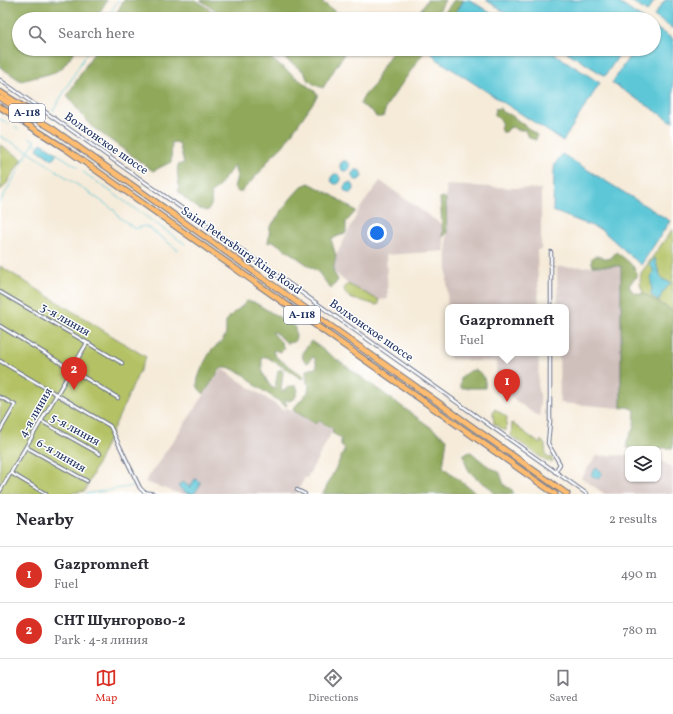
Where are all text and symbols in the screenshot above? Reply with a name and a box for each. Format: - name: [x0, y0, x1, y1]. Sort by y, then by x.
- search box: [12, 12, 661, 56]
- icon: search: [26, 23, 48, 45]
- text: Search here: [58, 24, 135, 45]
- road number: А-118: [9, 104, 45, 122]
- street label: Волхонское шоссе: [61, 109, 151, 179]
- street label: Saint Petersburg Ring Road: [177, 203, 305, 299]
- your location: [367, 223, 387, 243]
- street label: Волхонское шоссе: [326, 296, 416, 366]
- street label: 3-я линия: [37, 299, 93, 341]
- popup: [445, 304, 569, 356]
- road number: А-118: [284, 306, 320, 324]
- text: Gazpromneft: [460, 311, 554, 332]
- text: Fuel: [460, 332, 484, 350]
- pin: 2: [61, 357, 87, 390]
- pin: 1: [494, 369, 520, 402]
- street label: 4-я линия: [15, 385, 57, 441]
- street label: 5-я линия: [47, 410, 103, 450]
- street label: 6-я линия: [33, 435, 89, 477]
- map controls: [625, 446, 661, 482]
- button: layers: [625, 446, 661, 482]
- text: Nearby: [16, 509, 74, 532]
- text: 2 results: [609, 511, 657, 529]
- text: Gazpromneft: [54, 555, 149, 576]
- text: 1: [26, 566, 32, 584]
- text: 490 m: [621, 566, 657, 584]
- text: Fuel: [54, 576, 78, 594]
- text: СНТ Шунгорово-2: [54, 611, 186, 632]
- text: 2: [26, 622, 32, 640]
- text: 780 m: [623, 622, 657, 640]
- text: Park · 4-я линия: [54, 632, 148, 650]
- tab: Map: [95, 667, 117, 706]
- tab: Directions: [308, 667, 359, 706]
- tab: Saved: [549, 667, 578, 706]

